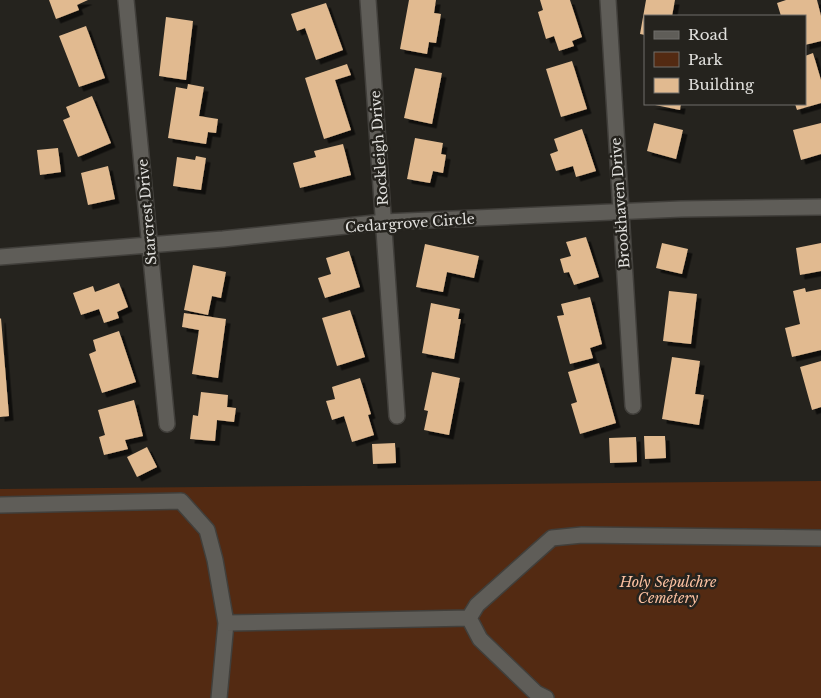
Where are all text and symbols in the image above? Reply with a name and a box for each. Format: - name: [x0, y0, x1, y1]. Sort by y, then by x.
- legend: [644, 15, 806, 105]
- text: Road: [688, 25, 728, 44]
- text: Park: [688, 50, 724, 69]
- text: Building: [688, 75, 755, 94]
- street label: Rockleigh Drive: [366, 90, 392, 206]
- street label: Brookhaven Drive: [606, 137, 634, 269]
- street label: Starcrest Drive: [133, 158, 161, 266]
- street label: Cedargrove Circle: [345, 209, 475, 237]
- park label: Holy Sepulchre Cemetery: [619, 573, 717, 607]

